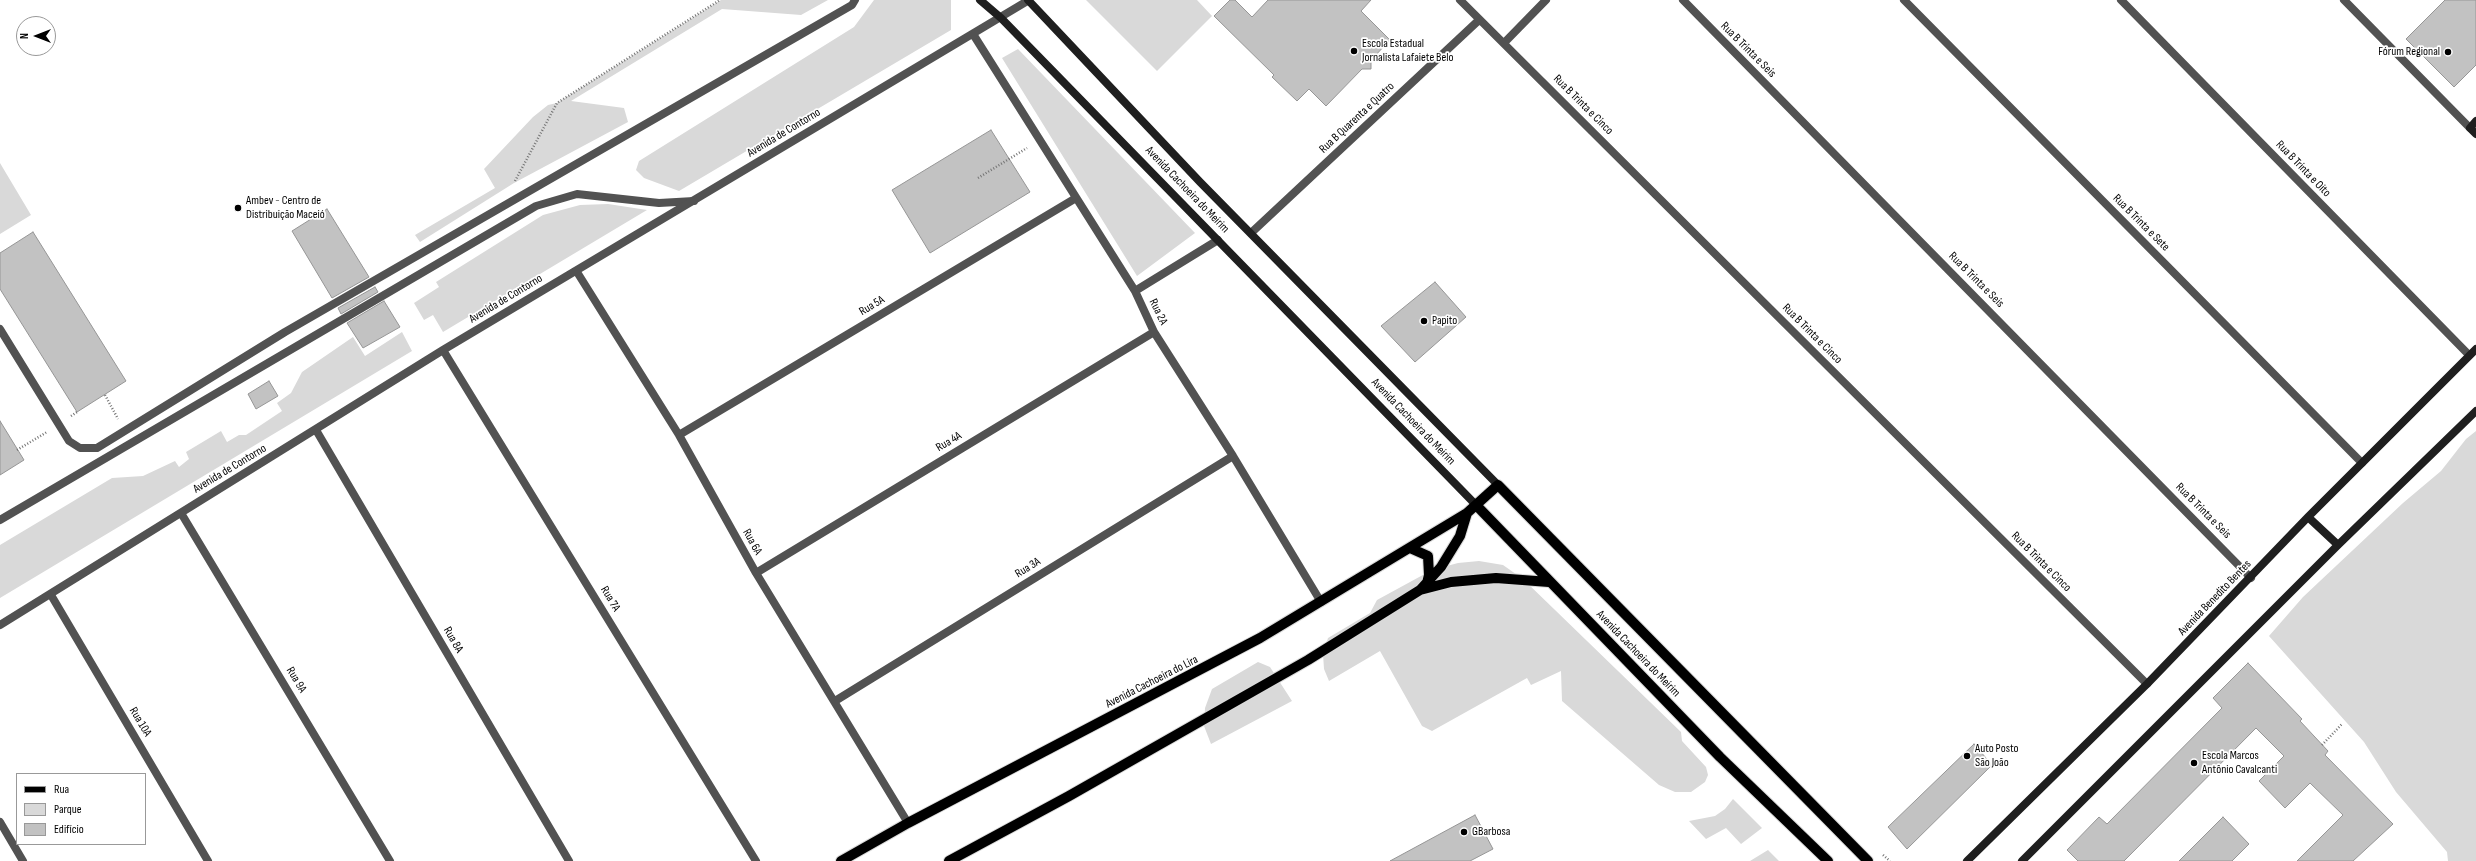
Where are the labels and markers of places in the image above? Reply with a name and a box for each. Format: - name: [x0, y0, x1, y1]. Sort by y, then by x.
- place label: Escola Estadual Jornalista Lafaiete Belo: [1362, 37, 1453, 65]
- place label: Fórum Regional: [2378, 45, 2440, 59]
- marker: Escola Estadual Jornalista Lafaiete Belo: [1349, 46, 1359, 56]
- marker: Fórum Regional: [2443, 47, 2453, 57]
- place label: Ambev - Centro de Distribuição Maceió: [246, 194, 325, 222]
- marker: Ambev - Centro de Distribuição Maceió: [233, 203, 243, 213]
- place label: Papito: [1432, 314, 1457, 328]
- marker: Papito: [1419, 316, 1429, 326]
- place label: Auto Posto São João: [1975, 742, 2018, 770]
- place label: Escola Marcos Antônio Cavalcanti: [2202, 749, 2277, 777]
- marker: Auto Posto São João: [1962, 751, 1972, 761]
- marker: Escola Marcos Antônio Cavalcanti: [2189, 758, 2199, 768]
- place label: GBarbosa: [1472, 825, 1510, 839]
- marker: GBarbosa: [1459, 827, 1469, 837]

